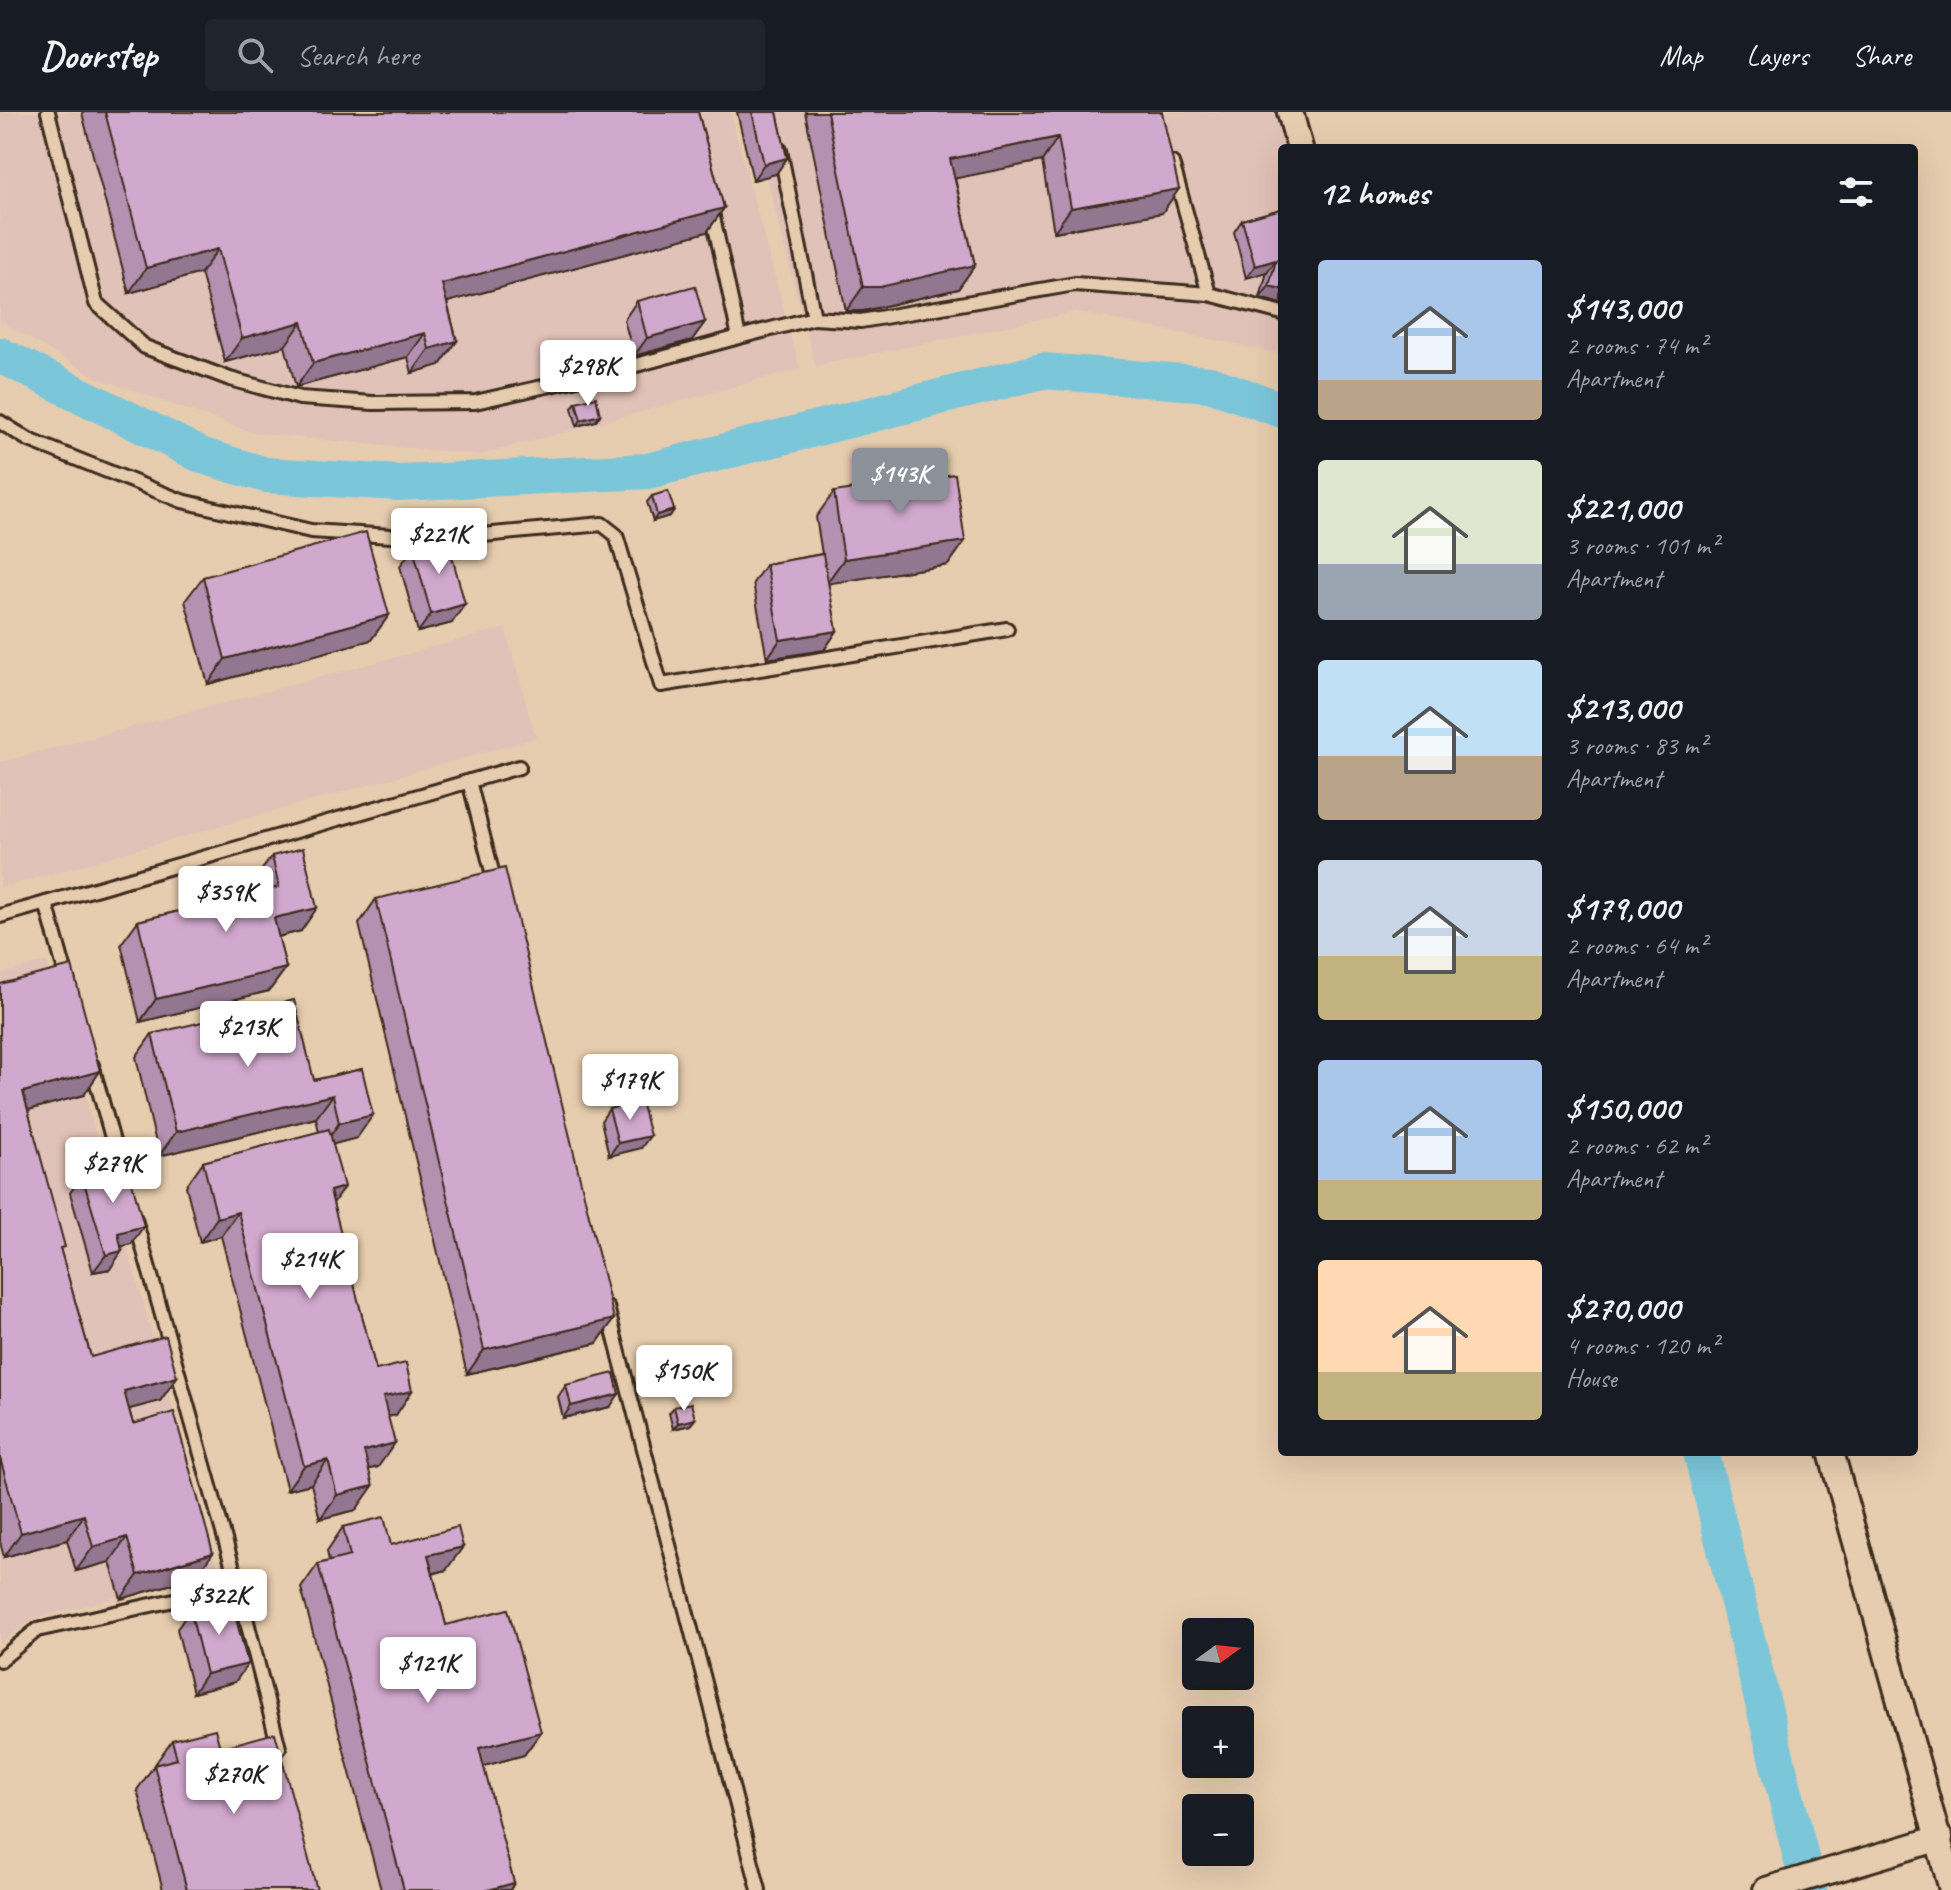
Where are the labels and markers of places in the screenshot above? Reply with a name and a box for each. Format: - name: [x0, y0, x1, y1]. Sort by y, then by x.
- pin: $298K: [532, 340, 644, 408]
- pin: $143K: [844, 448, 956, 516]
- pin: $221K: [383, 508, 495, 576]
- pin: $359K: [170, 866, 282, 934]
- pin: $213K: [192, 1001, 304, 1069]
- pin: $179K: [574, 1054, 686, 1122]
- pin: $279K: [57, 1137, 169, 1205]
- pin: $214K: [254, 1233, 366, 1301]
- pin: $150K: [628, 1345, 740, 1413]
- pin: $322K: [163, 1569, 275, 1637]
- pin: $121K: [372, 1637, 484, 1705]
- pin: $270K: [178, 1748, 290, 1816]

